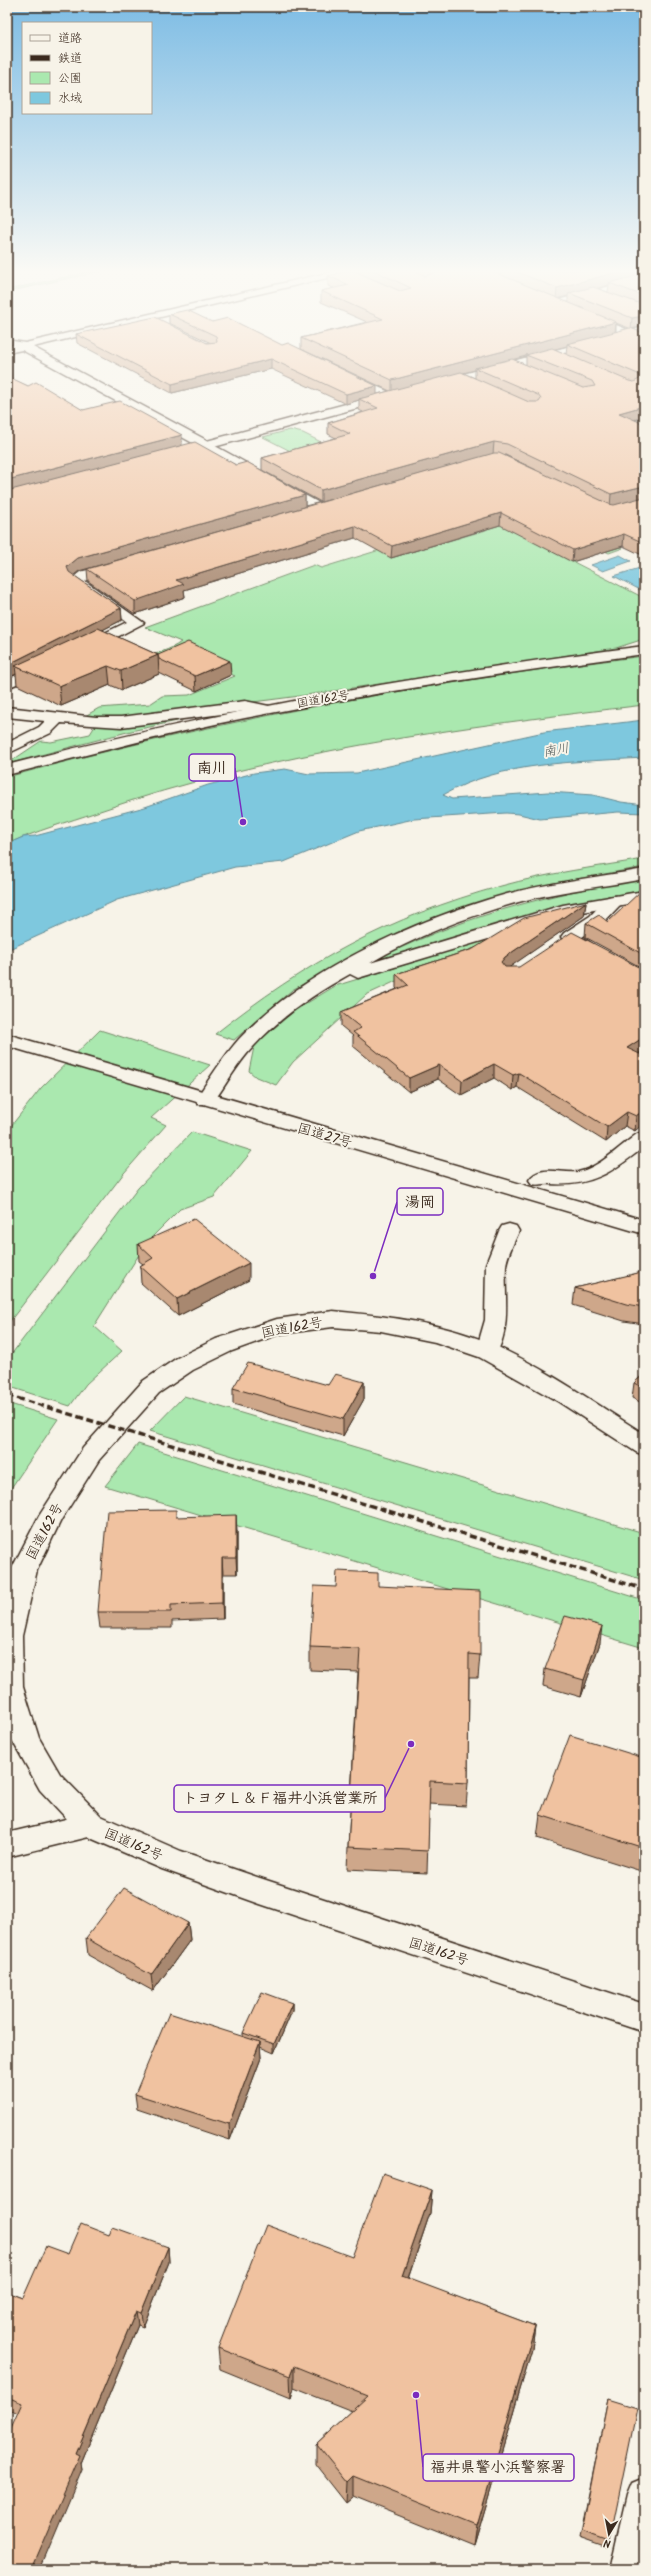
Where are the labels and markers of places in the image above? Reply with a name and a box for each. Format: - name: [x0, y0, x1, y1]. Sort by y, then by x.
- callout: 南川: [189, 754, 235, 781]
- callout: 湯岡: [397, 1188, 443, 1215]
- callout: トヨタＬ＆Ｆ福井小浜営業所: [174, 1785, 385, 1812]
- callout: 福井県警小浜警察署: [423, 2454, 574, 2481]

